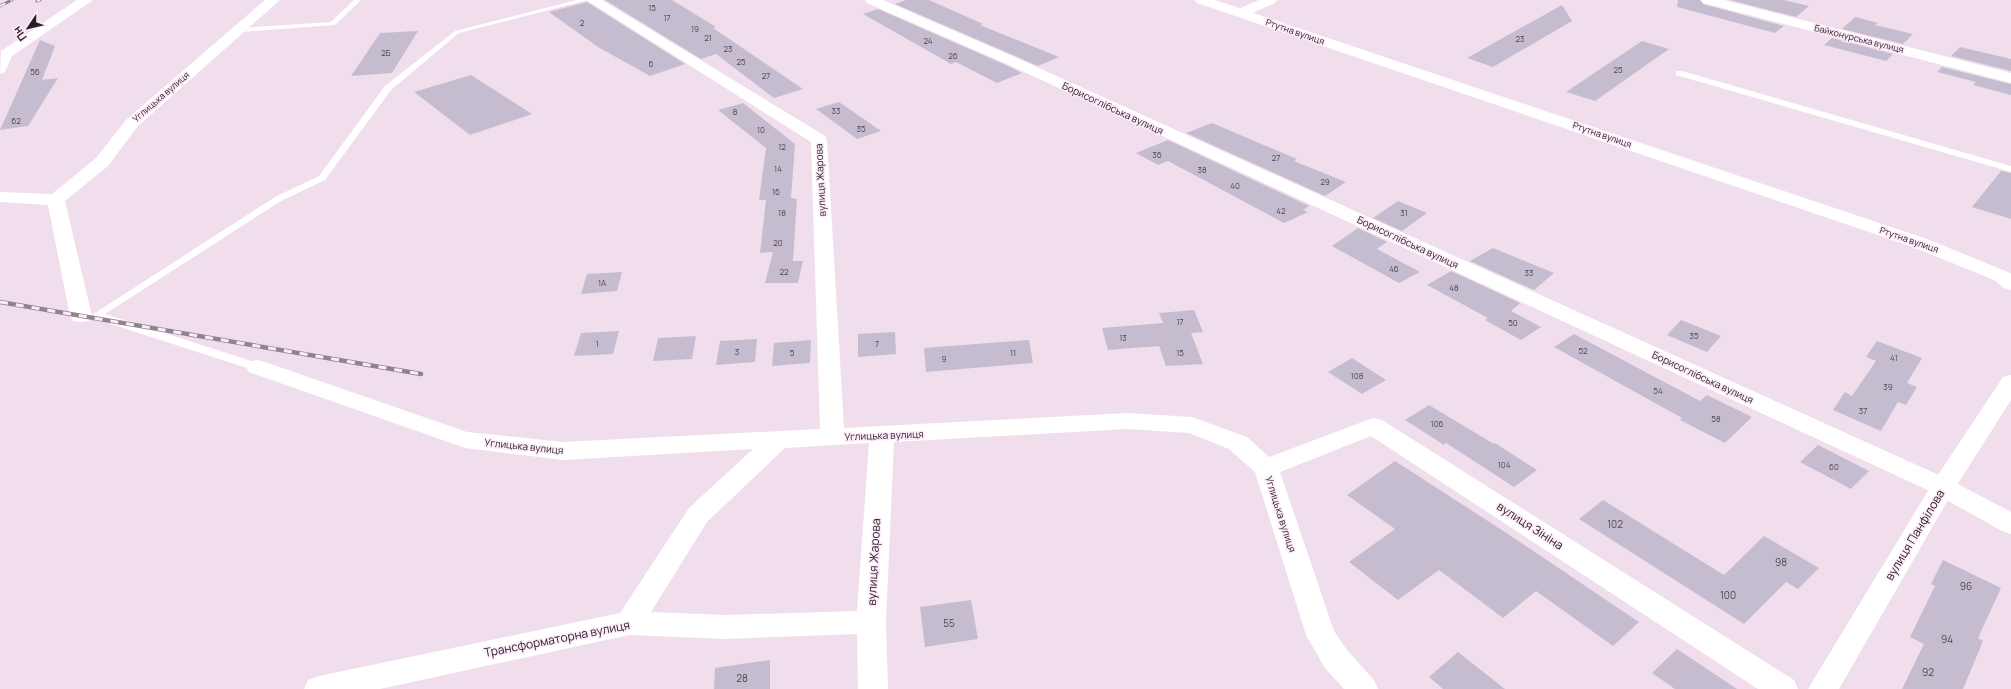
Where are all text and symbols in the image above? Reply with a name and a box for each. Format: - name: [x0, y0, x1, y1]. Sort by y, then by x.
- house number: 15: [648, 2, 656, 13]
- north arrow: [8, 8, 48, 48]
- house number: 17: [663, 12, 671, 23]
- street label: Ртутна вулиця: [1264, 15, 1326, 48]
- house number: 2: [580, 17, 585, 28]
- street label: Байконурська вулиця: [1813, 21, 1905, 56]
- house number: 19: [691, 23, 699, 34]
- text: Пн: [9, 24, 30, 44]
- house number: 21: [704, 32, 712, 43]
- house number: 23: [1516, 33, 1524, 44]
- house number: 24: [923, 35, 933, 46]
- house number: 23: [724, 43, 732, 54]
- house number: 2Б: [381, 47, 391, 58]
- house number: 26: [948, 50, 958, 61]
- house number: 25: [736, 56, 746, 67]
- house number: 6: [649, 58, 654, 69]
- house number: 25: [1613, 64, 1623, 75]
- house number: 56: [30, 66, 40, 77]
- street label: Углицька вулиця: [129, 68, 192, 125]
- house number: 27: [762, 70, 770, 81]
- street label: Борисоглібська вулиця: [1060, 78, 1166, 138]
- house number: 33: [832, 105, 840, 116]
- house number: 8: [733, 106, 738, 117]
- house number: 62: [11, 115, 21, 126]
- street label: Ртутна вулиця: [1571, 118, 1633, 151]
- house number: 35: [856, 123, 866, 134]
- house number: 10: [757, 124, 765, 135]
- house number: 12: [778, 141, 786, 152]
- street label: вулиця Жарова: [811, 143, 829, 217]
- house number: 36: [1152, 149, 1162, 160]
- house number: 27: [1272, 152, 1280, 163]
- house number: 14: [774, 163, 782, 174]
- house number: 38: [1197, 164, 1207, 175]
- house number: 29: [1320, 176, 1330, 187]
- house number: 40: [1230, 180, 1240, 191]
- house number: 16: [772, 186, 780, 197]
- house number: 42: [1276, 205, 1286, 216]
- house number: 18: [778, 207, 786, 218]
- house number: 31: [1400, 207, 1408, 218]
- street label: Борисоглібська вулиця: [1355, 212, 1461, 272]
- street label: Ртутна вулиця: [1878, 223, 1940, 256]
- house number: 20: [773, 237, 783, 248]
- house number: 46: [1389, 263, 1399, 274]
- house number: 22: [779, 266, 789, 277]
- house number: 33: [1525, 267, 1533, 278]
- house number: 1А: [598, 277, 606, 288]
- house number: 48: [1449, 282, 1459, 293]
- house number: 17: [1176, 316, 1184, 327]
- house number: 50: [1508, 317, 1518, 328]
- house number: 35: [1689, 330, 1699, 341]
- house number: 13: [1119, 332, 1127, 343]
- house number: 1: [595, 338, 599, 349]
- house number: 7: [875, 338, 879, 349]
- house number: 52: [1579, 345, 1588, 356]
- house number: 3: [735, 346, 739, 357]
- house number: 5: [790, 347, 795, 358]
- house number: 11: [1010, 347, 1016, 358]
- house number: 15: [1176, 347, 1184, 358]
- street label: Борисоглібська вулиця: [1650, 347, 1756, 407]
- house number: 41: [1890, 352, 1898, 363]
- house number: 9: [942, 353, 947, 364]
- house number: 108: [1351, 370, 1364, 381]
- house number: 39: [1883, 381, 1893, 392]
- house number: 54: [1653, 385, 1663, 396]
- house number: 37: [1859, 405, 1867, 416]
- house number: 58: [1711, 413, 1721, 424]
- house number: 106: [1431, 418, 1444, 429]
- street label: Углицька вулиця: [844, 427, 924, 443]
- street label: Углицька вулиця: [484, 435, 564, 457]
- house number: 104: [1498, 459, 1511, 470]
- house number: 60: [1829, 461, 1839, 472]
- street label: Углицька вулиця: [1262, 474, 1300, 554]
- street label: вулиця Панфілова: [1881, 486, 1948, 583]
- street label: вулиця Зініна: [1494, 498, 1567, 553]
- house number: 102: [1607, 517, 1623, 531]
- street label: вулиця Жарова: [863, 518, 884, 606]
- house number: 98: [1775, 555, 1787, 569]
- house number: 96: [1960, 579, 1972, 593]
- house number: 100: [1720, 588, 1736, 602]
- street label: Трансформаторна вулиця: [482, 616, 631, 661]
- house number: 55: [943, 616, 955, 630]
- house number: 94: [1941, 632, 1953, 646]
- house number: 92: [1922, 665, 1934, 679]
- house number: 28: [736, 671, 748, 685]

